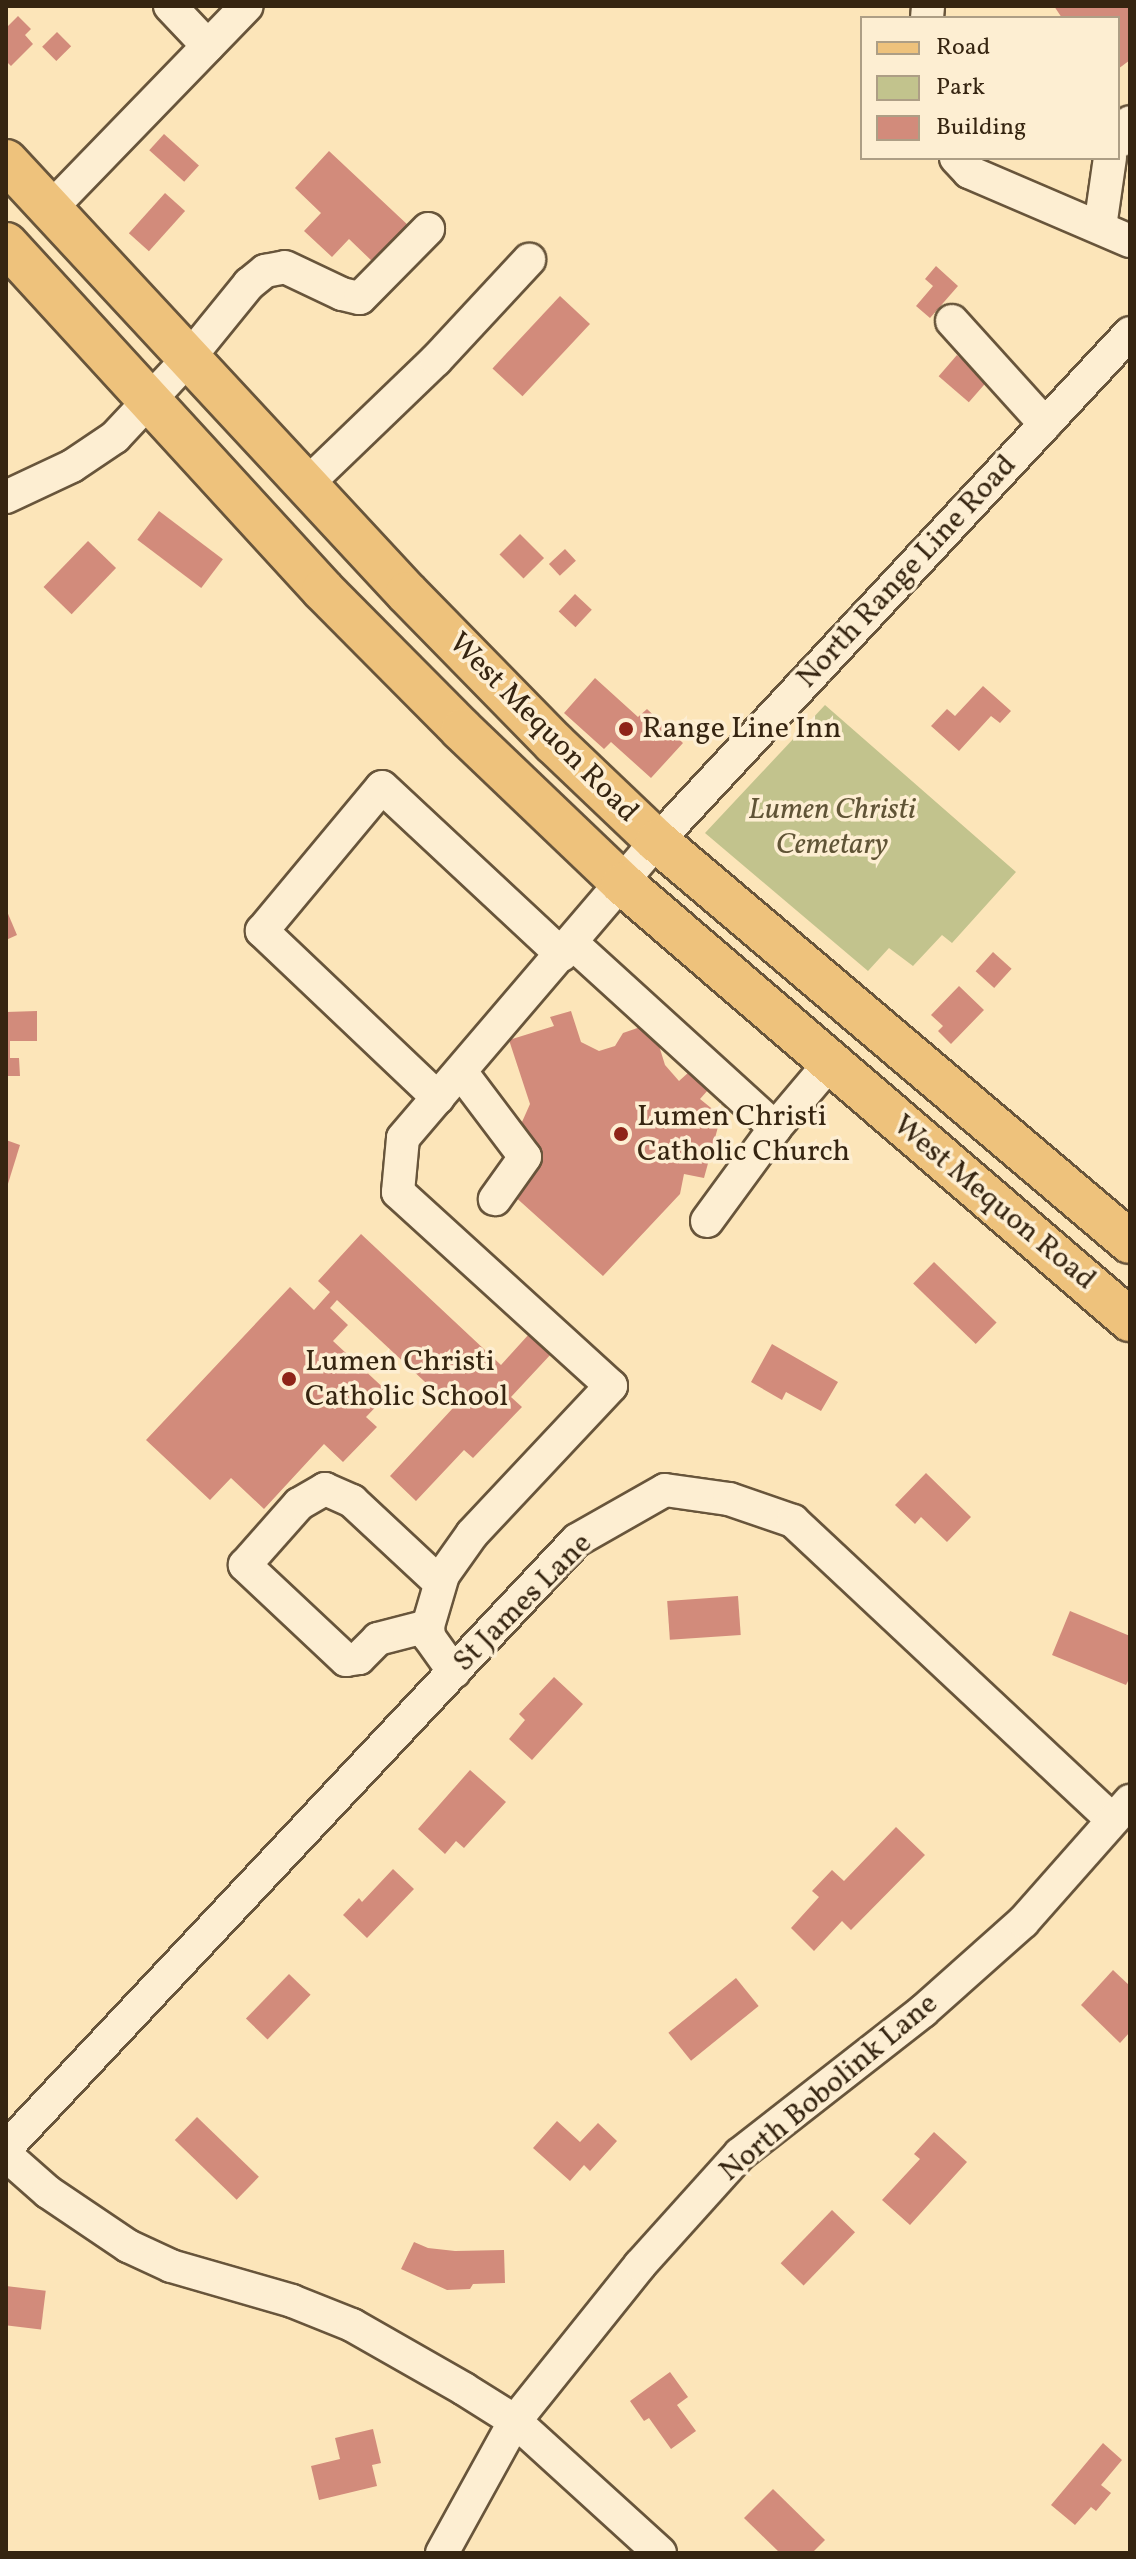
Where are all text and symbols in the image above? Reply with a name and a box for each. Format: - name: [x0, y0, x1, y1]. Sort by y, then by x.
- legend: [860, 16, 1120, 160]
- text: Road: [936, 31, 990, 65]
- text: Park: [936, 71, 985, 105]
- text: Building: [936, 111, 1026, 145]
- street label: North Range Line Road: [790, 448, 1024, 696]
- street label: West Mequon Road: [441, 626, 645, 830]
- place label: Range Line Inn: [642, 711, 841, 747]
- marker: Range Line Inn: [617, 720, 635, 738]
- park label: Lumen Christi Cemetary: [748, 792, 916, 862]
- place label: Lumen Christi Catholic Church: [637, 1099, 850, 1170]
- street label: West Mequon Road: [885, 1108, 1103, 1298]
- marker: Lumen Christi Catholic Church: [612, 1125, 630, 1143]
- place label: Lumen Christi Catholic School: [305, 1344, 508, 1414]
- marker: Lumen Christi Catholic School: [280, 1370, 298, 1388]
- street label: St James Lane: [446, 1526, 600, 1680]
- street label: North Bobolink Lane: [713, 1986, 945, 2190]

